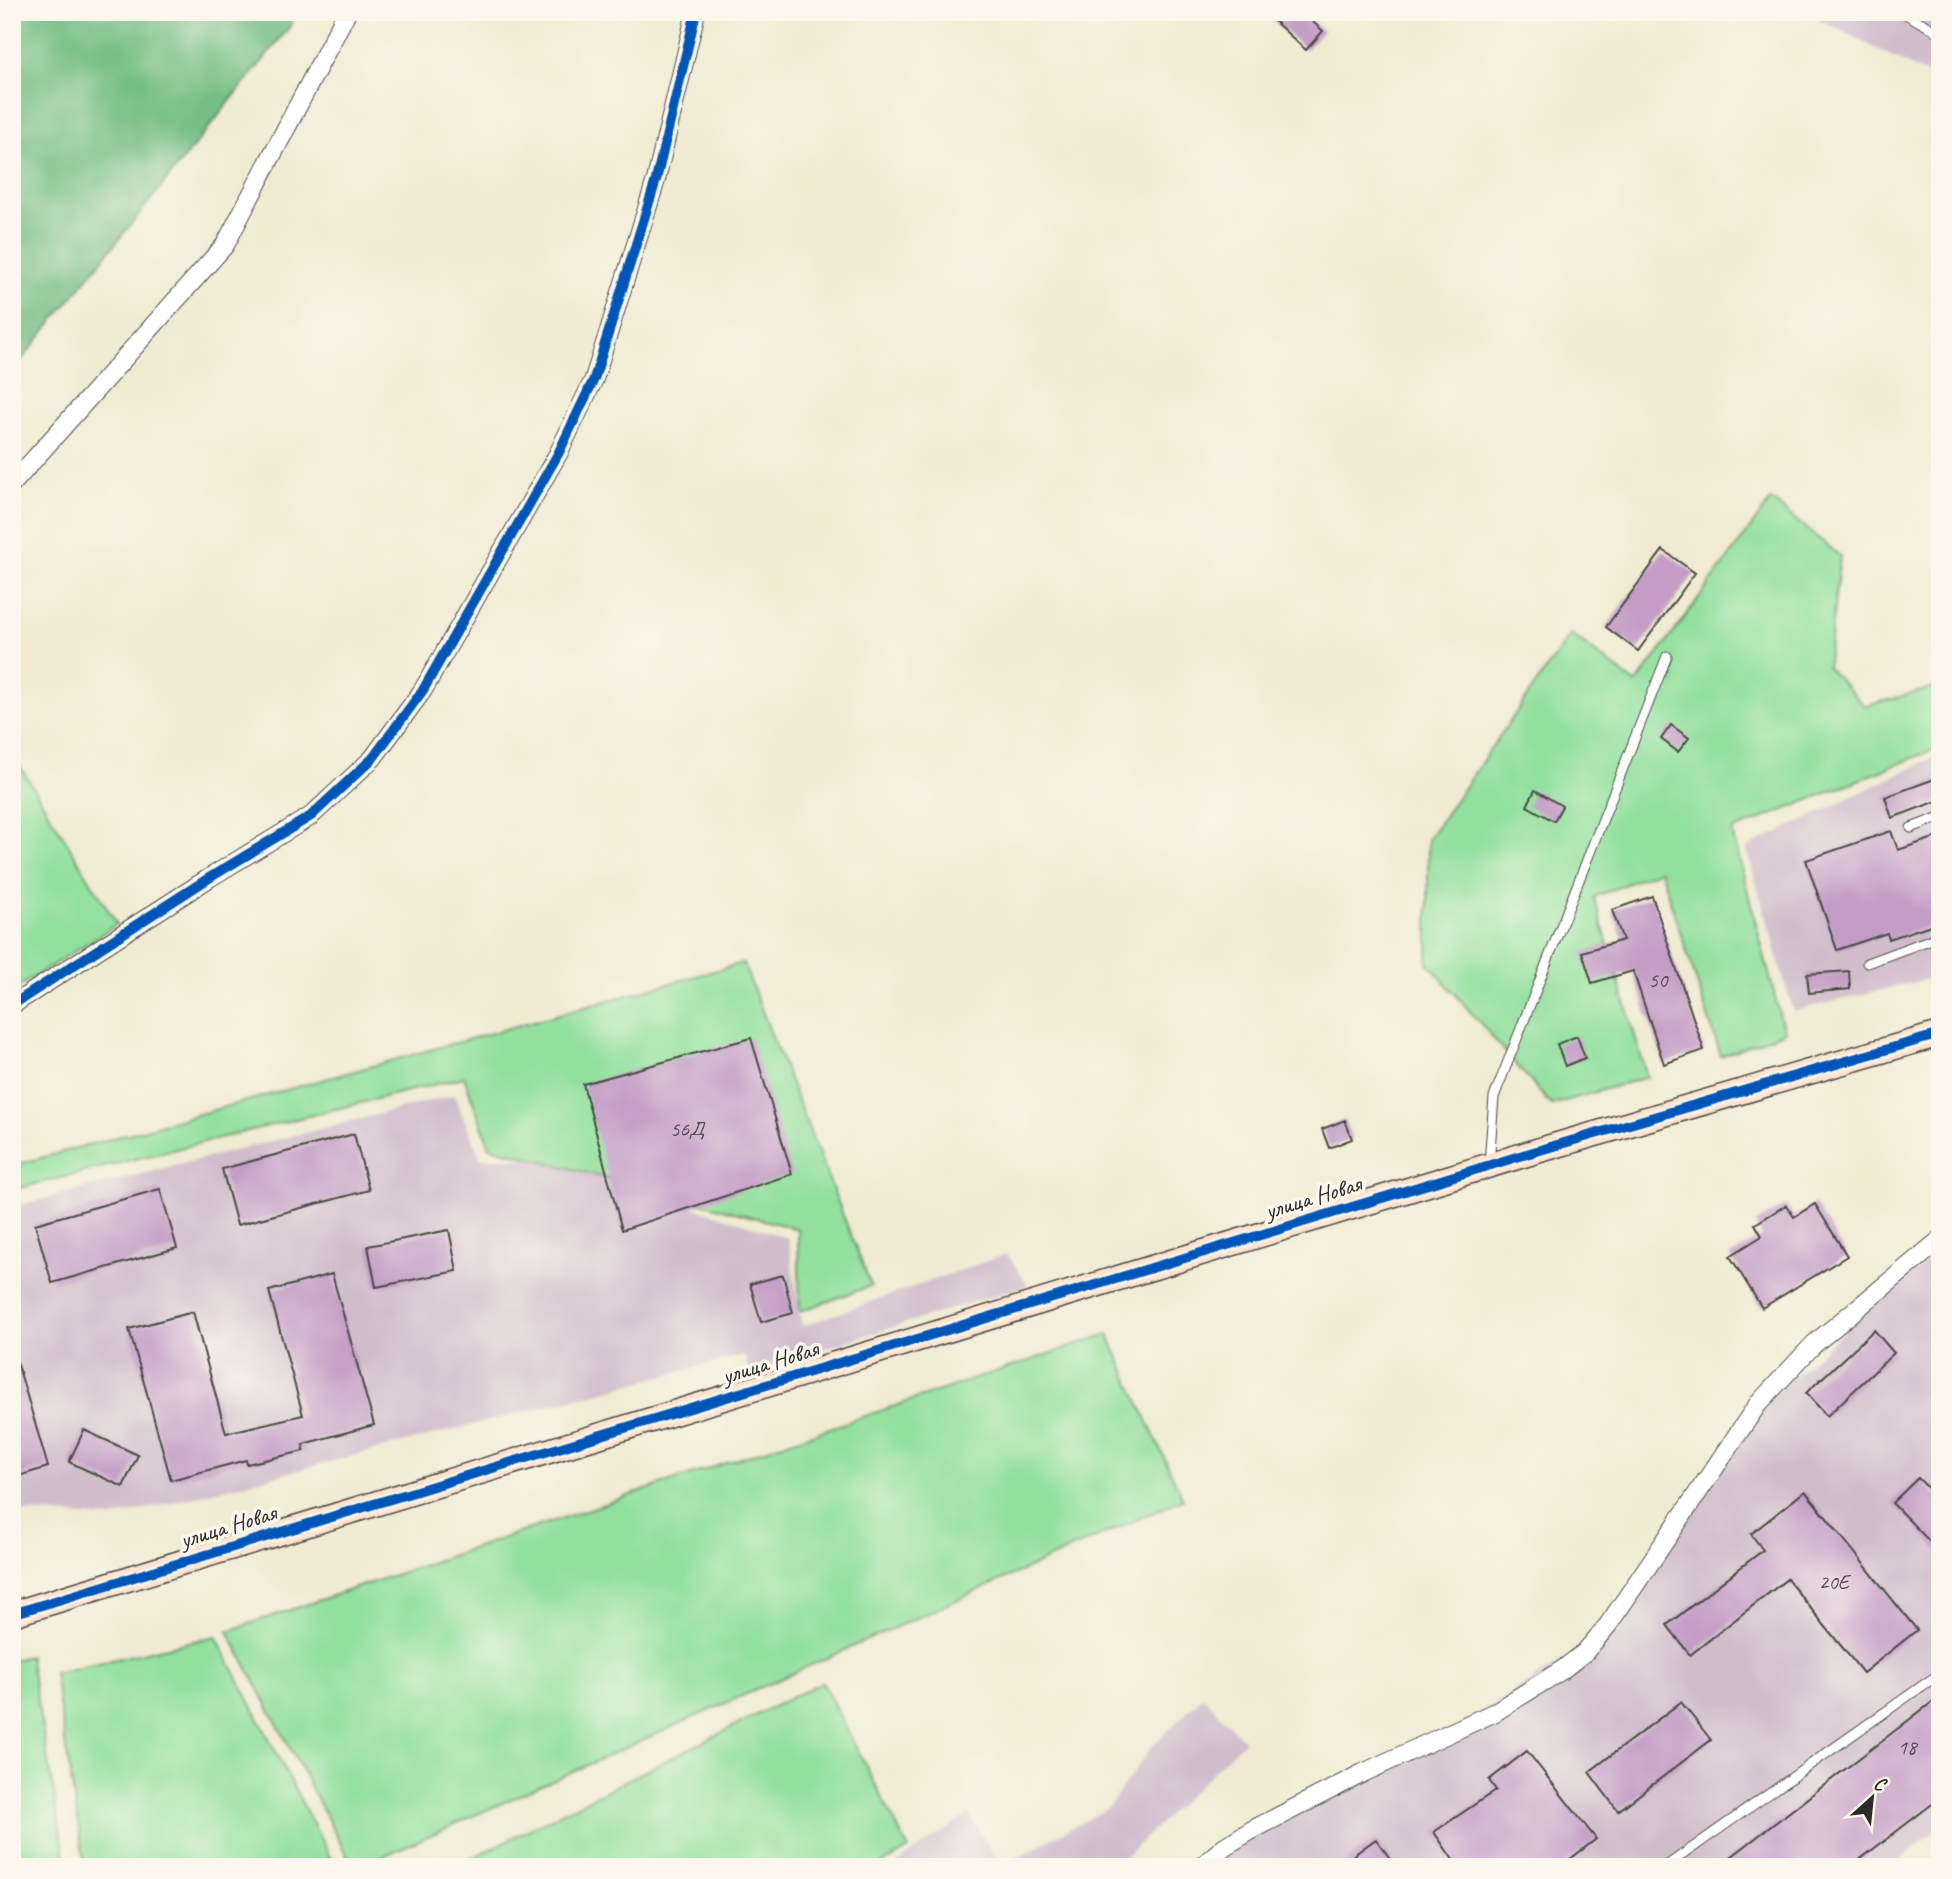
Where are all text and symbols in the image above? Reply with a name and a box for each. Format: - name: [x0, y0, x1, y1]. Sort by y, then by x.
- house number: 50: [1649, 967, 1669, 993]
- house number: 56Д: [670, 1116, 706, 1142]
- street label: улица Новая: [1259, 1168, 1366, 1226]
- street label: улица Новая: [716, 1333, 823, 1391]
- street label: улица Новая: [174, 1497, 281, 1555]
- house number: 20Е: [1819, 1569, 1852, 1595]
- house number: 18: [1898, 1734, 1919, 1760]
- north arrow: [1836, 1764, 1906, 1834]
- text: С: [1870, 1771, 1891, 1798]

